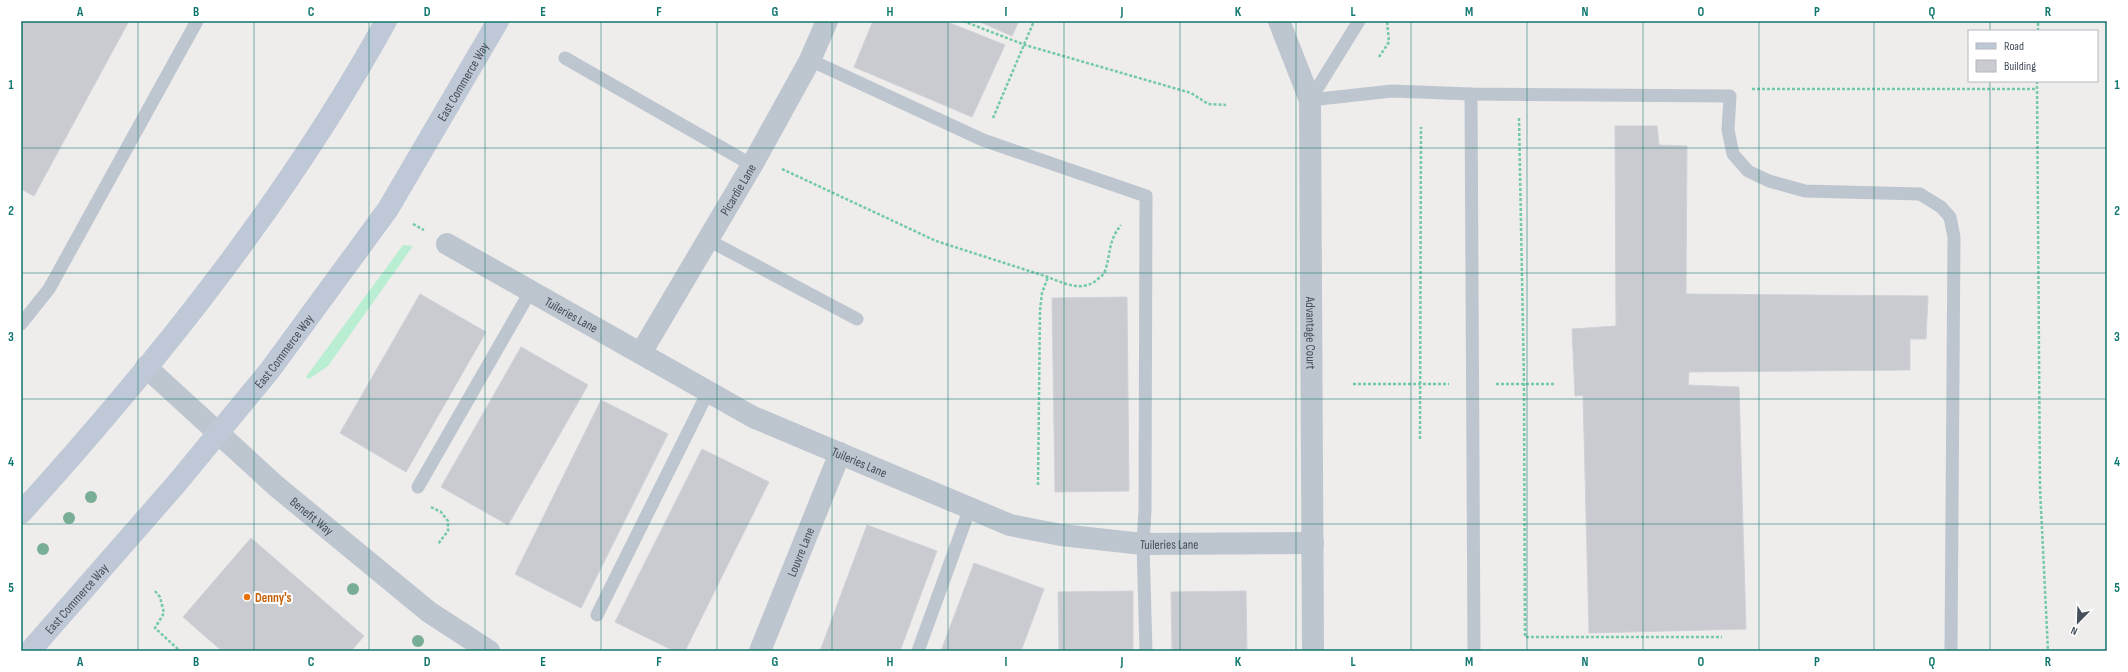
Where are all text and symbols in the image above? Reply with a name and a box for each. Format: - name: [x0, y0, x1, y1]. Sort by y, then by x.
- text: A: [76, 4, 84, 20]
- text: B: [193, 4, 199, 20]
- text: C: [308, 4, 315, 20]
- text: D: [424, 4, 431, 20]
- text: E: [540, 4, 546, 20]
- text: F: [656, 4, 662, 20]
- text: G: [772, 4, 779, 20]
- text: H: [887, 4, 894, 20]
- text: I: [1005, 4, 1008, 20]
- text: J: [1120, 4, 1124, 20]
- text: K: [1235, 4, 1242, 20]
- text: L: [1350, 4, 1356, 20]
- text: M: [1465, 4, 1473, 20]
- text: N: [1582, 4, 1589, 20]
- text: O: [1698, 4, 1705, 20]
- text: P: [1814, 4, 1820, 20]
- text: Q: [1929, 4, 1936, 20]
- text: R: [2045, 4, 2052, 20]
- legend: [1968, 30, 2098, 82]
- text: Road: [2004, 39, 2024, 54]
- street label: East Commerce Way: [434, 40, 493, 124]
- text: Building: [2004, 59, 2036, 74]
- text: 1: [8, 77, 14, 93]
- text: 1: [2114, 77, 2120, 93]
- street label: Picardie Lane: [717, 161, 760, 219]
- text: 2: [8, 203, 14, 219]
- text: 2: [2114, 203, 2120, 219]
- street label: Tuileries Lane: [542, 294, 600, 337]
- street label: Advantage Court: [1302, 296, 1318, 370]
- street label: East Commerce Way: [251, 311, 317, 392]
- text: 3: [8, 329, 14, 345]
- text: 3: [2114, 329, 2120, 345]
- street label: Tuileries Lane: [829, 444, 889, 481]
- text: 4: [8, 454, 14, 470]
- text: 4: [2114, 454, 2120, 470]
- street label: Benefit Way: [286, 494, 336, 539]
- street label: Louvre Lane: [784, 525, 818, 579]
- street label: Tuileries Lane: [1139, 537, 1199, 553]
- street label: East Commerce Way: [42, 560, 112, 638]
- text: 5: [8, 580, 14, 596]
- text: 5: [2114, 580, 2120, 596]
- place label: Denny's: [255, 590, 292, 606]
- marker: Denny's: [242, 592, 252, 602]
- north arrow: [2058, 602, 2098, 642]
- text: N: [2069, 624, 2080, 638]
- text: A: [76, 654, 84, 670]
- text: B: [193, 654, 199, 670]
- text: C: [308, 654, 315, 670]
- text: D: [424, 654, 431, 670]
- text: E: [540, 654, 546, 670]
- text: F: [656, 654, 662, 670]
- text: G: [772, 654, 779, 670]
- text: H: [887, 654, 894, 670]
- text: I: [1005, 654, 1008, 670]
- text: J: [1120, 654, 1124, 670]
- text: K: [1235, 654, 1242, 670]
- text: L: [1350, 654, 1356, 670]
- text: M: [1465, 654, 1473, 670]
- text: N: [1582, 654, 1589, 670]
- text: O: [1698, 654, 1705, 670]
- text: P: [1814, 654, 1820, 670]
- text: Q: [1929, 654, 1936, 670]
- text: R: [2045, 654, 2052, 670]

